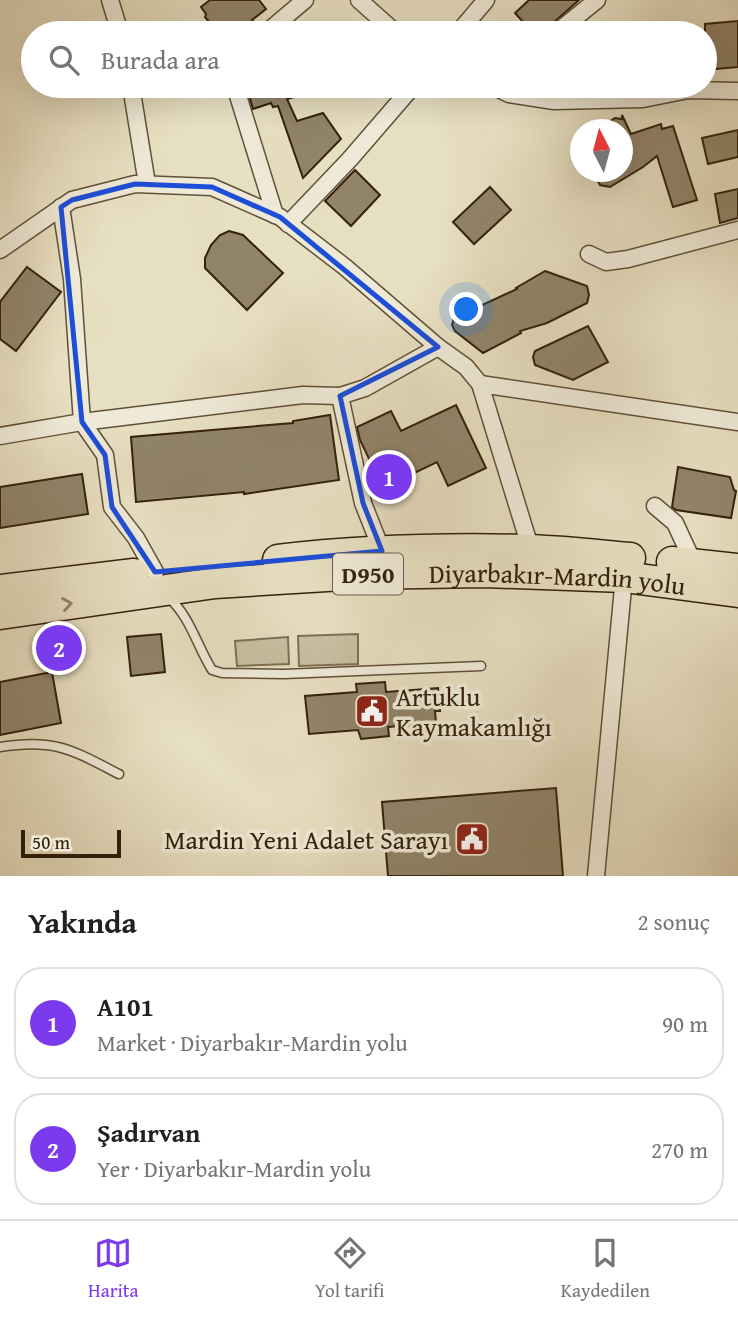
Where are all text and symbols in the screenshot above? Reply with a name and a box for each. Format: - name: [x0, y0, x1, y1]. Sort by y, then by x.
- search box: [21, 21, 717, 98]
- text: Burada ara: [101, 40, 220, 79]
- icon: search: [45, 41, 83, 79]
- north arrow: [570, 119, 633, 182]
- your location: [449, 292, 483, 326]
- pin: 1: [366, 451, 412, 503]
- street label: Diyarbakır-Mardin yolu: [428, 552, 688, 604]
- road number: D950: [333, 554, 403, 594]
- one-way arrow: [62, 597, 73, 612]
- pin: 2: [36, 622, 82, 674]
- place label: Artuklu Kaymakamlığı: [396, 677, 552, 746]
- public building icon: Artuklu Kaymakamlığı: [353, 692, 391, 730]
- place label: Mardin Yeni Adalet Sarayı: [164, 820, 448, 859]
- public building icon: Mardin Yeni Adalet Sarayı: [453, 820, 491, 858]
- scale bar: [21, 827, 121, 859]
- text: 50 m: [32, 828, 70, 856]
- text: Yakında: [28, 900, 137, 944]
- text: 2 sonuç: [637, 905, 710, 938]
- text: A101: [97, 987, 154, 1026]
- text: 1: [47, 1007, 59, 1040]
- text: 90 m: [662, 1007, 708, 1040]
- text: Market · Diyarbakır-Mardin yolu: [97, 1026, 408, 1059]
- text: Şadırvan: [97, 1113, 200, 1152]
- text: 2: [47, 1133, 59, 1166]
- text: 270 m: [651, 1133, 708, 1166]
- text: Yer · Diyarbakır-Mardin yolu: [97, 1152, 371, 1185]
- tab: Harita: [88, 1234, 139, 1304]
- tab: Yol tarifi: [315, 1234, 385, 1304]
- tab: Kaydedilen: [561, 1234, 650, 1304]

